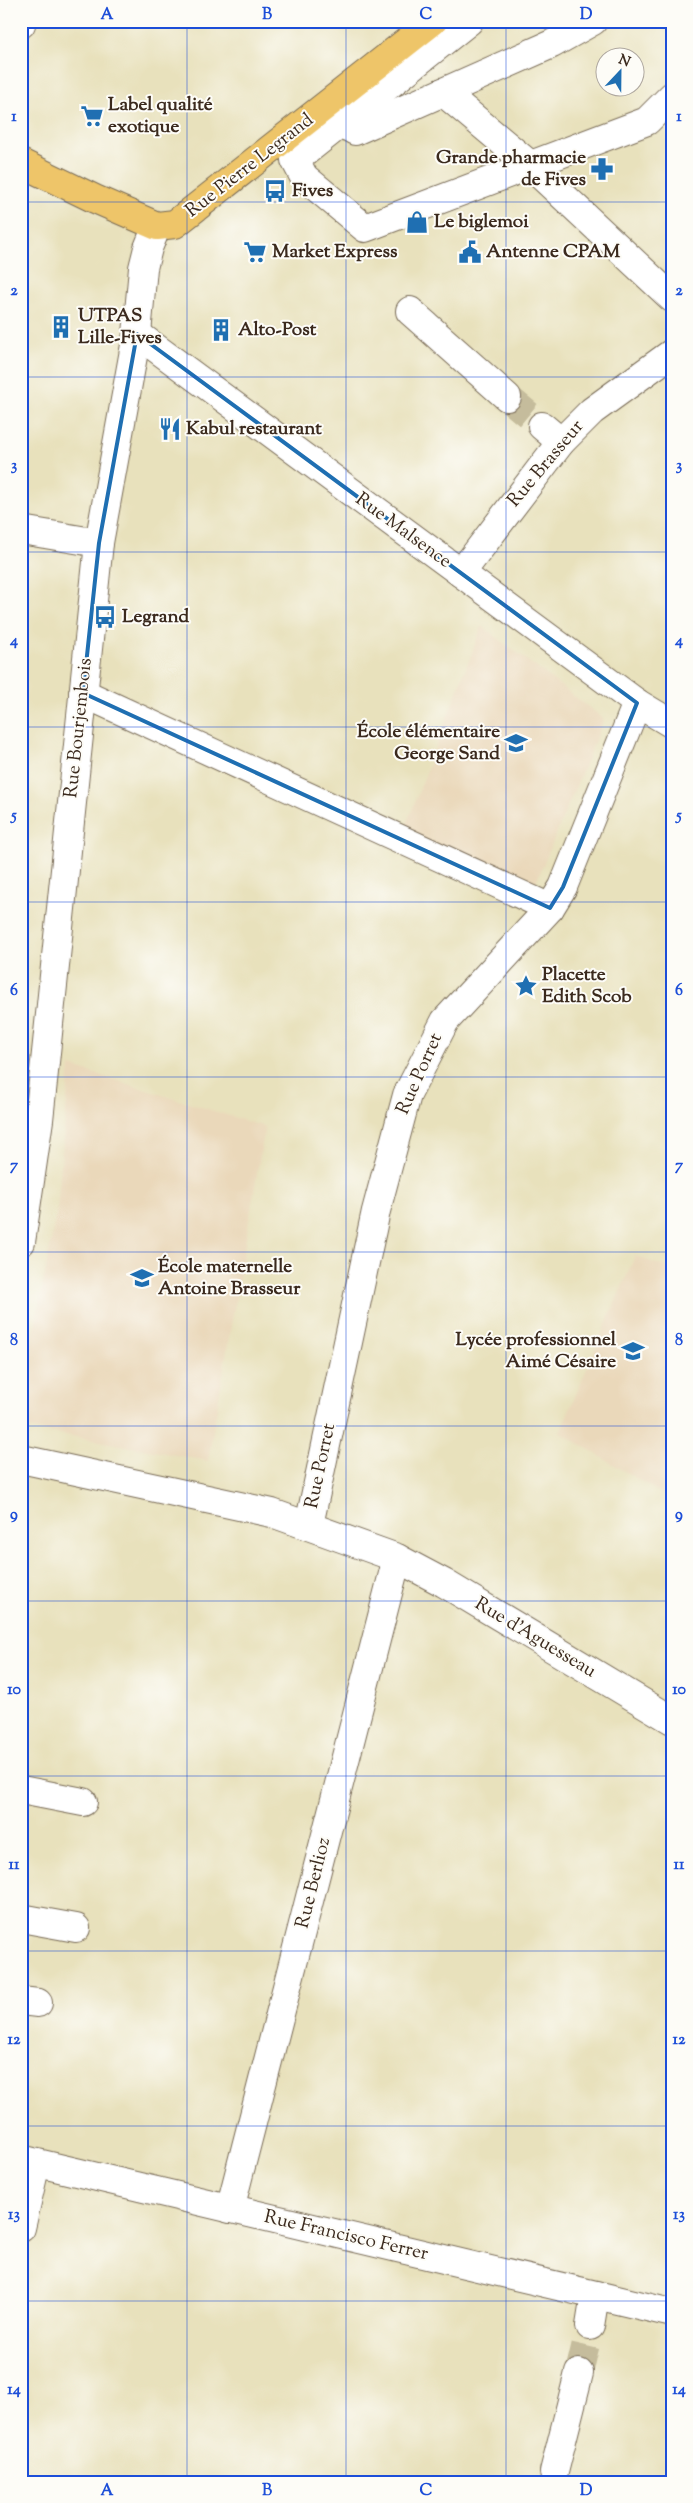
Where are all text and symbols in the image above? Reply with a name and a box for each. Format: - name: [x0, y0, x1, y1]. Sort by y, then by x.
- text: A: [101, 4, 114, 27]
- text: B: [262, 4, 272, 27]
- text: C: [420, 4, 433, 27]
- text: D: [580, 4, 593, 27]
- north arrow: [596, 48, 646, 98]
- text: N: [615, 50, 633, 73]
- place label: Label qualité exotique: [108, 92, 213, 141]
- supermarket icon: Label qualité exotique: [79, 103, 105, 129]
- text: 1: [11, 106, 17, 129]
- text: 1: [676, 106, 682, 129]
- street label: Rue Pierre Legrand: [180, 107, 320, 225]
- place label: Grande pharmacie de Fives: [436, 145, 587, 194]
- pharmacy icon: Grande pharmacie de Fives: [589, 156, 615, 182]
- bus stop icon: Fives: [262, 178, 288, 204]
- place label: Fives: [292, 178, 334, 205]
- shop icon: Le biglemoi: [404, 209, 430, 235]
- place label: Le biglemoi: [434, 209, 529, 236]
- supermarket icon: Market Express: [242, 239, 268, 265]
- place label: Market Express: [272, 239, 398, 266]
- public building icon: Antenne CPAM: [457, 239, 483, 265]
- place label: Antenne CPAM: [486, 239, 621, 266]
- text: 2: [10, 280, 18, 303]
- text: 2: [675, 280, 683, 303]
- place label: UTPAS Lille-Fives: [78, 303, 162, 352]
- building icon: UTPAS Lille-Fives: [48, 314, 74, 340]
- building icon: Alto-Post: [208, 317, 234, 343]
- place label: Alto-Post: [238, 317, 317, 344]
- street label: Rue Brasseur: [501, 414, 591, 514]
- restaurant icon: Kabul restaurant: [157, 416, 183, 442]
- place label: Kabul restaurant: [186, 416, 322, 443]
- text: 3: [11, 455, 18, 478]
- text: 3: [676, 455, 683, 478]
- street label: Rue Malsence: [349, 487, 457, 575]
- bus stop icon: Legrand: [92, 604, 118, 630]
- place label: Legrand: [122, 604, 190, 631]
- text: 4: [9, 630, 18, 653]
- text: 4: [674, 630, 683, 653]
- street label: Rue Bourjembois: [58, 657, 100, 799]
- place label: École élémentaire George Sand: [357, 719, 500, 768]
- school or university icon: École élémentaire George Sand: [503, 730, 529, 756]
- text: 5: [9, 805, 17, 828]
- text: 5: [674, 805, 682, 828]
- place label: Placette Edith Scob: [542, 962, 632, 1011]
- place icon: Placette Edith Scob: [513, 973, 539, 999]
- text: 6: [10, 980, 18, 1003]
- text: 6: [675, 980, 683, 1003]
- street label: Rue Porret: [390, 1028, 450, 1119]
- text: 7: [10, 1155, 19, 1178]
- text: 7: [675, 1155, 684, 1178]
- place label: École maternelle Antoine Brasseur: [158, 1254, 301, 1303]
- school or university icon: École maternelle Antoine Brasseur: [129, 1265, 155, 1291]
- place label: Lycée professionnel Aimé Césaire: [456, 1327, 617, 1376]
- text: 8: [10, 1330, 18, 1353]
- text: 8: [675, 1330, 683, 1353]
- school or university icon: Lycée professionnel Aimé Césaire: [620, 1338, 646, 1364]
- street label: Rue Porret: [299, 1420, 343, 1511]
- text: 9: [10, 1504, 18, 1527]
- text: 9: [675, 1504, 683, 1527]
- street label: Rue d'Aguesseau: [469, 1591, 601, 1685]
- text: 10: [7, 1679, 21, 1702]
- text: 10: [672, 1679, 686, 1702]
- street label: Rue Berlioz: [290, 1835, 338, 1931]
- text: 11: [9, 1854, 20, 1877]
- text: 11: [674, 1854, 685, 1877]
- text: 12: [8, 2029, 21, 2052]
- text: 12: [673, 2029, 686, 2052]
- text: 13: [8, 2204, 20, 2227]
- street label: Rue Francisco Ferrer: [261, 2204, 431, 2268]
- text: 13: [673, 2204, 685, 2227]
- text: 14: [7, 2379, 21, 2402]
- text: 14: [672, 2379, 686, 2402]
- text: A: [101, 2480, 114, 2503]
- text: B: [262, 2480, 272, 2503]
- text: C: [420, 2480, 433, 2503]
- text: D: [580, 2480, 593, 2503]

